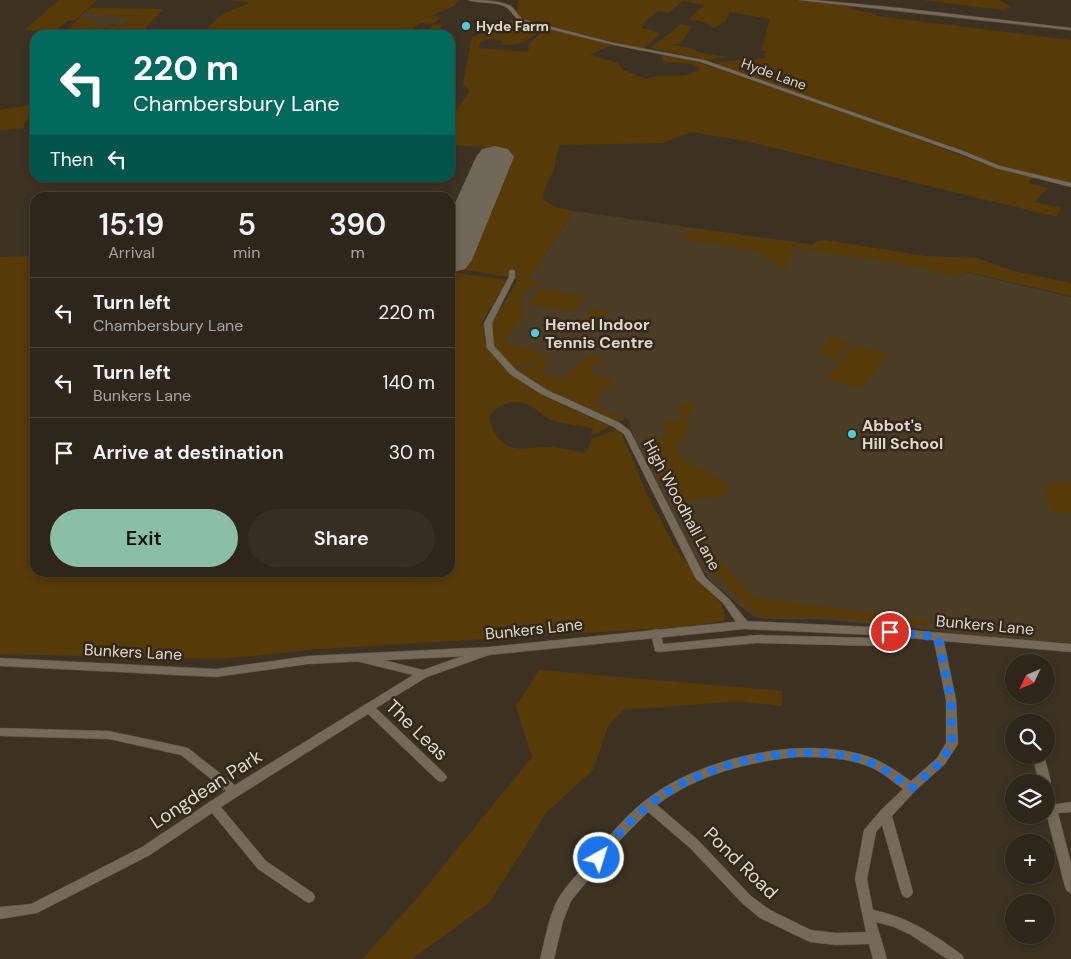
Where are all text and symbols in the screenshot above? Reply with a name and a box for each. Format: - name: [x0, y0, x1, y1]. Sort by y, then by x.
- place label: Hyde Farm: [476, 17, 549, 35]
- marker: Hyde Farm: [460, 20, 472, 32]
- text: 220 m: [133, 45, 239, 91]
- icon: left: [50, 50, 115, 115]
- street label: Hyde Lane: [739, 54, 809, 94]
- text: Chambersbury Lane: [133, 89, 340, 118]
- icon: left: [103, 145, 131, 173]
- text: Then: [50, 147, 93, 172]
- text: 15:19: [99, 205, 164, 244]
- text: 5: [237, 205, 256, 244]
- text: 390: [329, 205, 386, 244]
- text: Arrival: [108, 242, 155, 263]
- text: min: [233, 242, 260, 263]
- text: m: [351, 242, 365, 263]
- text: Turn left: [93, 290, 171, 315]
- icon: left: [50, 299, 78, 327]
- text: 220 m: [378, 300, 435, 325]
- place label: Hemel Indoor Tennis Centre: [545, 314, 653, 353]
- text: Chambersbury Lane: [93, 315, 243, 336]
- marker: Hemel Indoor Tennis Centre: [529, 327, 541, 339]
- text: Turn left: [93, 360, 171, 385]
- icon: left: [50, 369, 78, 397]
- text: 140 m: [383, 370, 435, 395]
- text: Bunkers Lane: [93, 385, 191, 406]
- place label: Abbot's Hill School: [862, 415, 943, 454]
- marker: Abbot's Hill School: [846, 428, 858, 440]
- street label: High Woodhall Lane: [639, 436, 725, 574]
- icon: arrive: [50, 439, 78, 467]
- text: Arrive at destination: [93, 440, 284, 465]
- text: 30 m: [389, 440, 435, 465]
- button: Exit: [50, 509, 238, 567]
- button: Share: [248, 509, 435, 567]
- street label: Bunkers Lane: [935, 610, 1035, 640]
- pin: [869, 611, 911, 653]
- street label: Bunkers Lane: [484, 613, 584, 645]
- icon: arrive: [876, 618, 904, 646]
- street label: Bunkers Lane: [83, 639, 183, 665]
- north arrow: [1005, 654, 1055, 704]
- map controls: [1005, 654, 1055, 944]
- street label: The Leas: [380, 694, 454, 766]
- button: search: [1005, 714, 1055, 764]
- street label: Longdean Park: [145, 743, 267, 834]
- button: layers: [1005, 774, 1055, 824]
- street label: Pond Road: [699, 821, 783, 905]
- position arrow: [572, 831, 624, 883]
- button: +: [1005, 834, 1055, 884]
- button: −: [1005, 894, 1055, 944]

